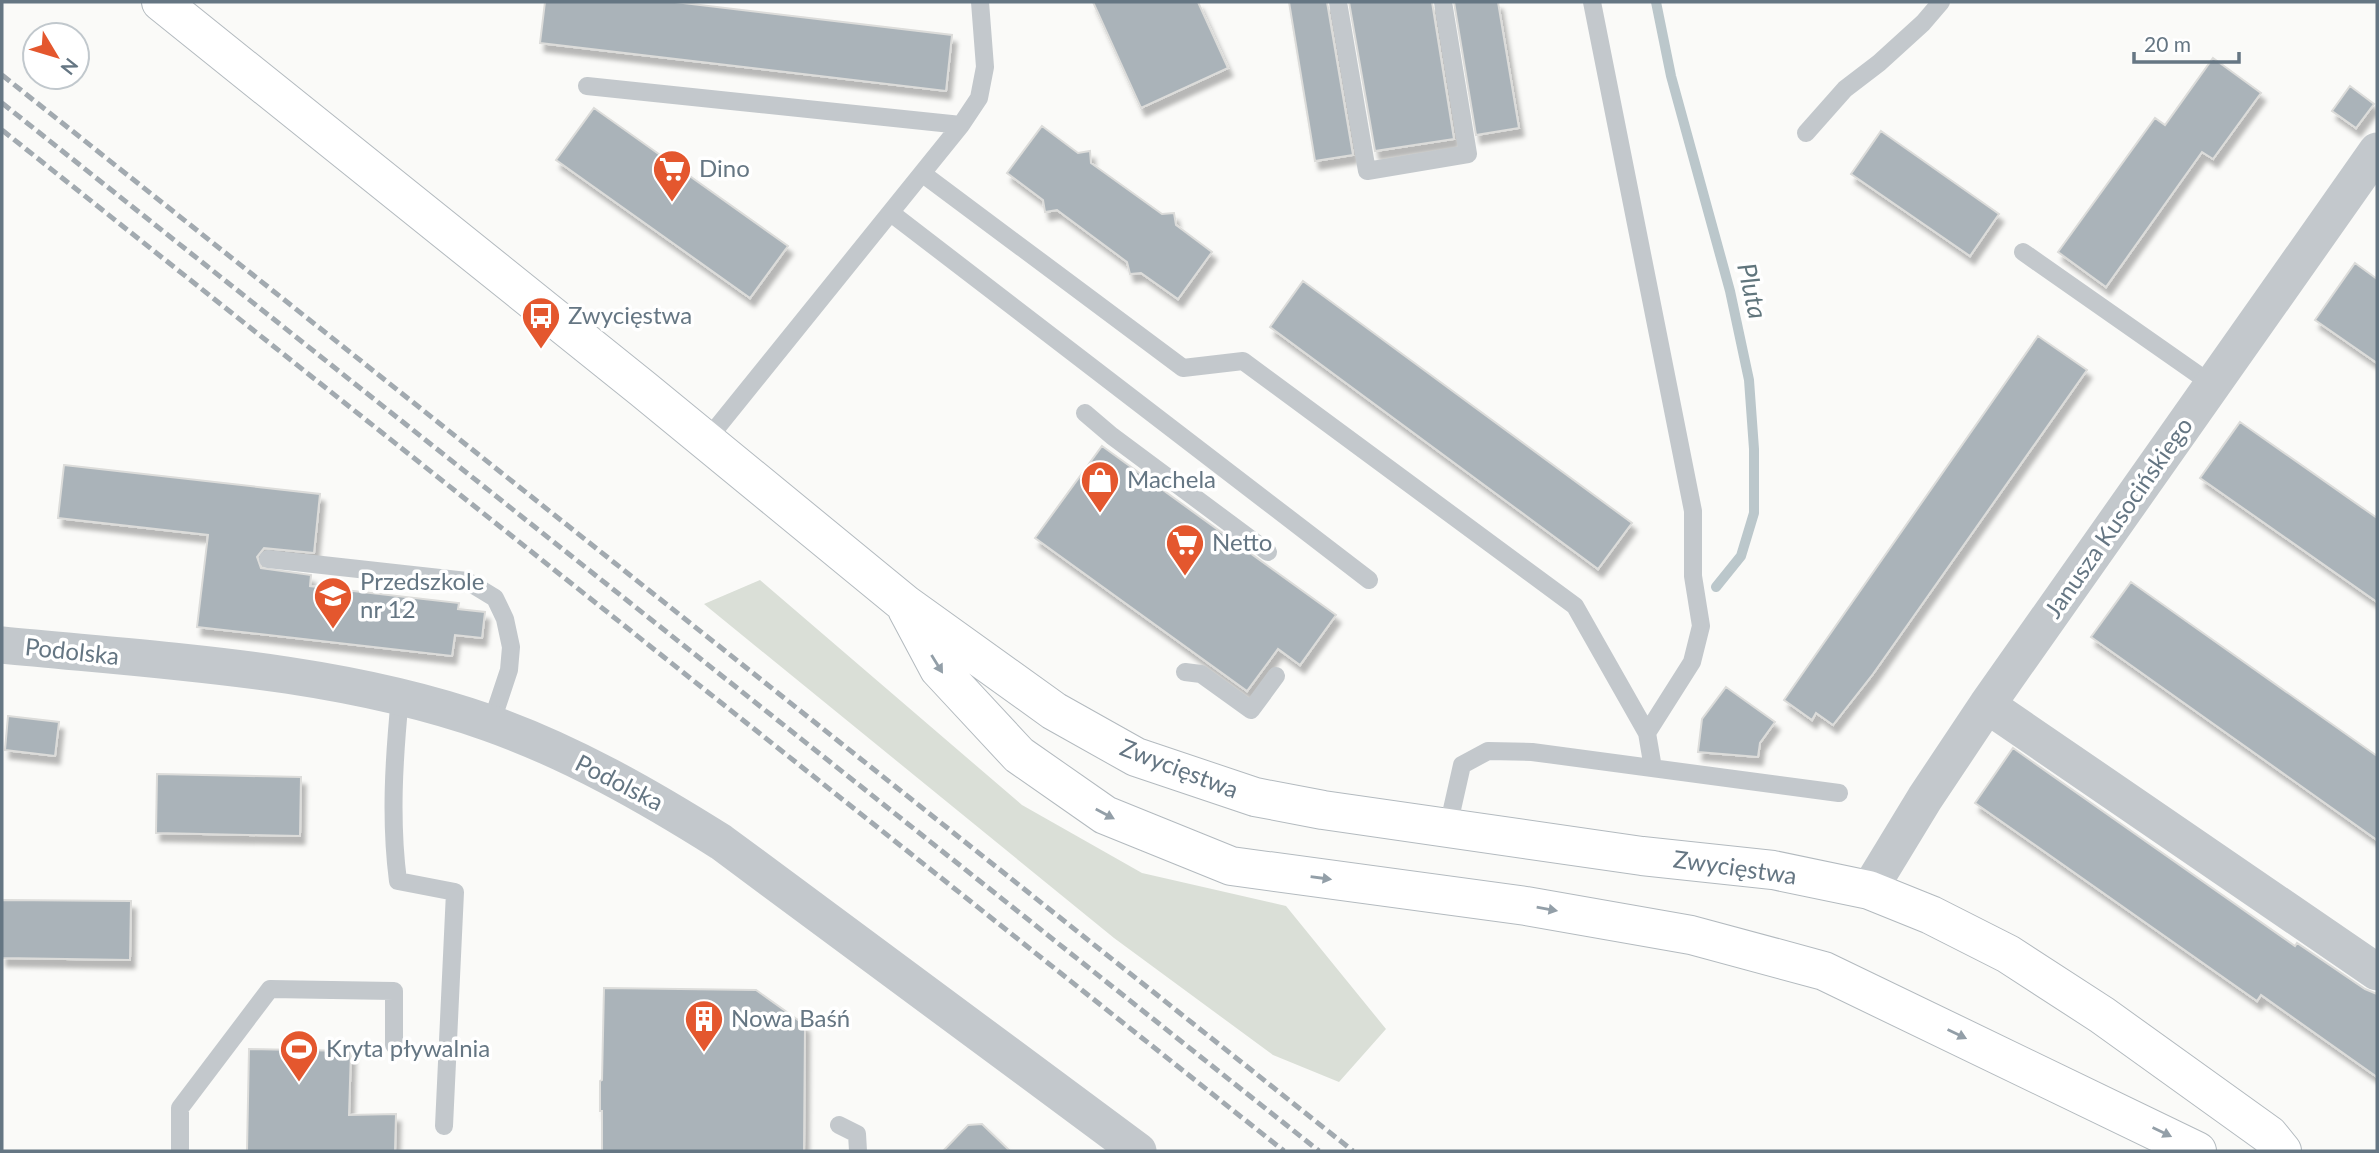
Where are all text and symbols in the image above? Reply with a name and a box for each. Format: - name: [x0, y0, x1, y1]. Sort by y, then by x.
- north arrow: [21, 21, 91, 91]
- scale bar: [2134, 21, 2239, 65]
- text: 20 m: [2144, 31, 2191, 56]
- text: N: [56, 54, 83, 80]
- supermarket icon: Dino: [651, 148, 693, 203]
- place label: Dino: [699, 153, 750, 182]
- water label: Pluta: [1731, 260, 1775, 322]
- bus stop icon: Zwycięstwa: [520, 295, 562, 350]
- place label: Zwycięstwa: [568, 300, 692, 329]
- street label: Janusza Kusocińskiego: [2038, 411, 2198, 623]
- shop icon: Machela: [1079, 459, 1121, 514]
- place label: Machela: [1127, 464, 1216, 493]
- supermarket icon: Netto: [1164, 522, 1206, 577]
- place label: Netto: [1212, 527, 1272, 556]
- place label: Przedszkole nr 12: [360, 566, 484, 623]
- school or university icon: Przedszkole nr 12: [312, 575, 354, 630]
- street label: Podolska: [24, 631, 121, 670]
- one-way arrow: [931, 654, 944, 673]
- street label: Zwycięstwa: [1116, 732, 1243, 803]
- street label: Podolska: [571, 747, 668, 816]
- one-way arrow: [1096, 807, 1116, 819]
- street label: Zwycięstwa: [1672, 844, 1799, 890]
- one-way arrow: [1311, 873, 1333, 884]
- one-way arrow: [1536, 904, 1558, 915]
- building icon: Nowa Baśń: [683, 998, 725, 1053]
- place label: Nowa Baśń: [731, 1003, 850, 1032]
- sports icon: Kryta pływalnia: [278, 1028, 320, 1083]
- one-way arrow: [1947, 1028, 1967, 1039]
- place label: Kryta pływalnia: [326, 1033, 490, 1062]
- one-way arrow: [2152, 1127, 2172, 1138]

